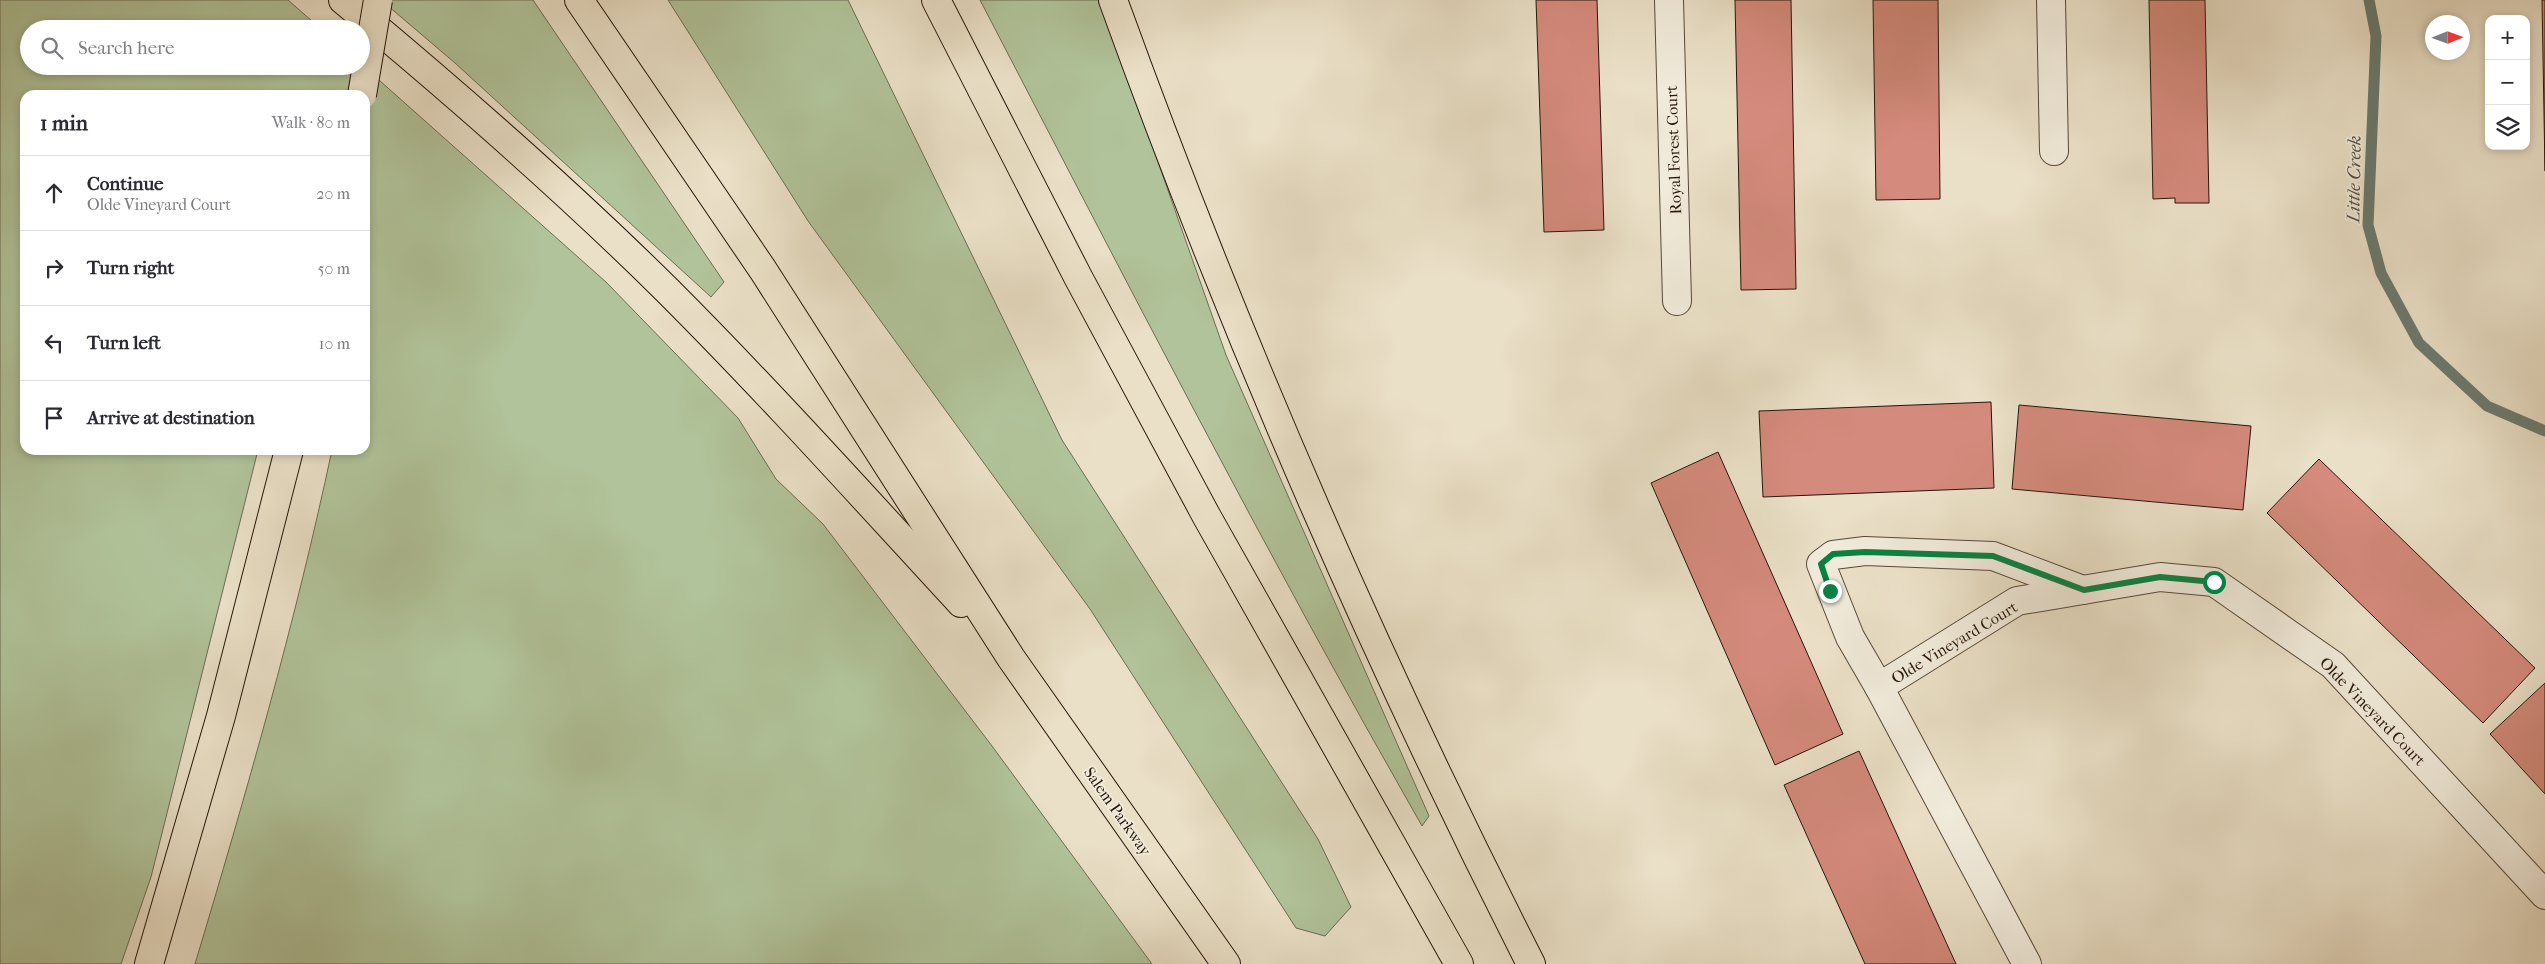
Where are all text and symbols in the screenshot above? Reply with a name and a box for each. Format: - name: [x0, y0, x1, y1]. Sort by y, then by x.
- north arrow: [2425, 15, 2470, 60]
- map controls: [2485, 15, 2530, 150]
- button: +: [2485, 15, 2530, 60]
- search box: [20, 20, 370, 75]
- icon: search: [38, 34, 66, 62]
- text: Search here: [78, 37, 174, 59]
- button: −: [2485, 60, 2530, 105]
- street label: Royal Forest Court: [1662, 85, 1685, 215]
- button: layers: [2485, 105, 2530, 150]
- text: 1 min: [40, 111, 88, 135]
- text: Walk · 80 m: [272, 113, 350, 132]
- water label: Little Creek: [2343, 135, 2366, 225]
- text: Continue: [87, 173, 163, 195]
- icon: ahead: [40, 179, 68, 207]
- text: 20 m: [316, 184, 350, 203]
- text: Olde Vineyard Court: [87, 195, 231, 214]
- icon: right: [40, 254, 68, 282]
- text: Turn right: [87, 257, 174, 279]
- text: 50 m: [318, 259, 350, 278]
- icon: left: [40, 329, 68, 357]
- text: Turn left: [87, 332, 161, 354]
- text: 10 m: [319, 334, 350, 353]
- icon: arrive: [40, 404, 68, 432]
- text: Arrive at destination: [87, 407, 255, 429]
- route start: [2203, 571, 2226, 594]
- route end: [1819, 580, 1842, 603]
- street label: Olde Vineyard Court: [1888, 597, 2021, 688]
- street label: Olde Vineyard Court: [2316, 653, 2430, 770]
- street label: Salem Parkway: [1080, 763, 1155, 860]

